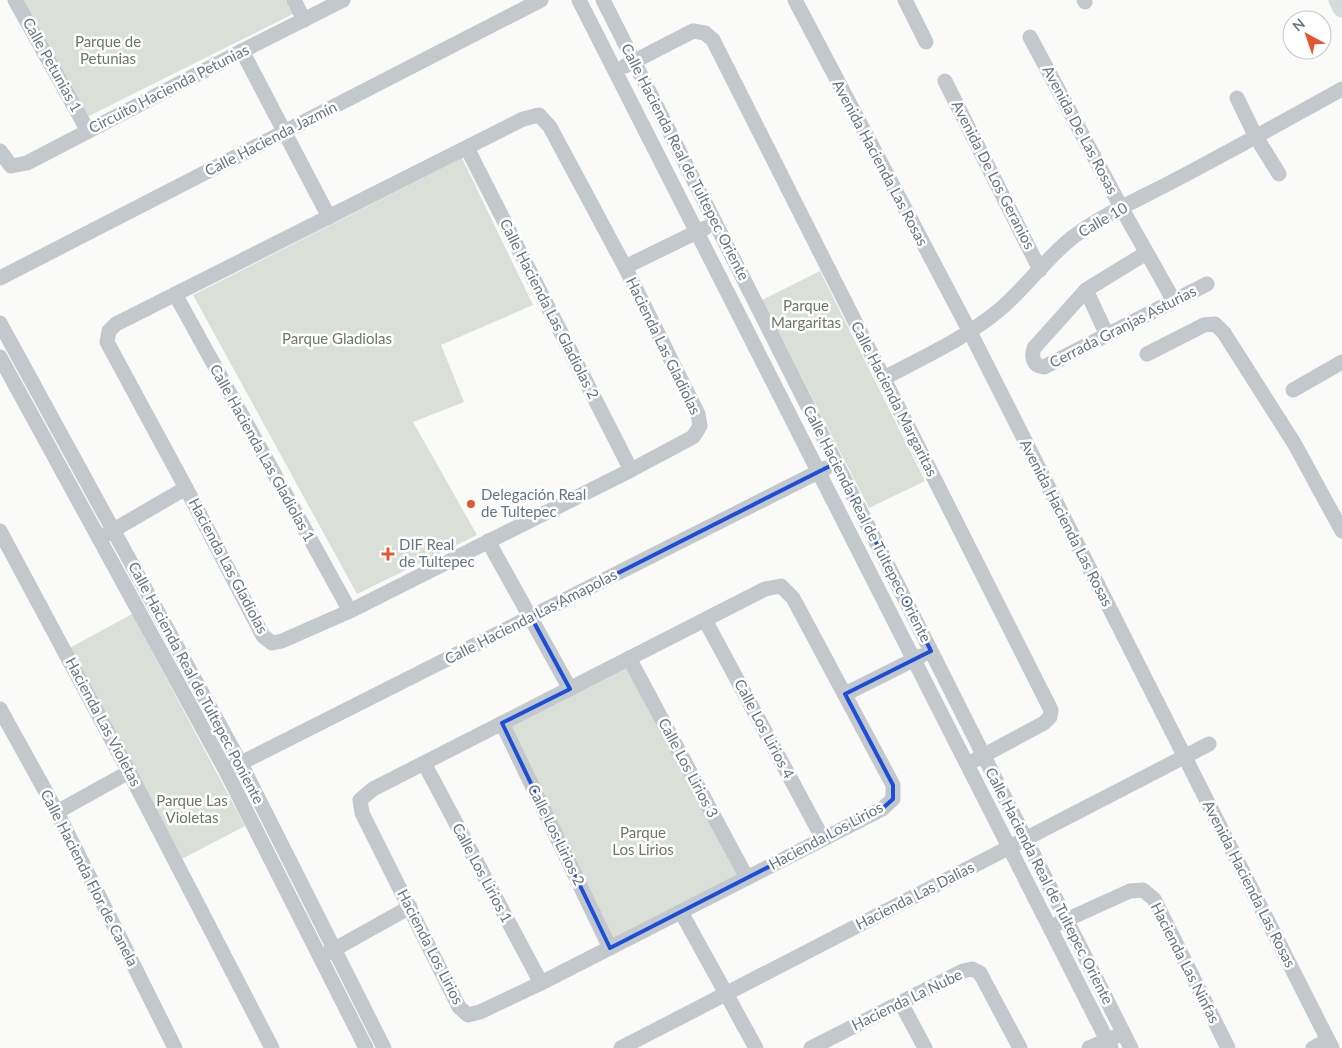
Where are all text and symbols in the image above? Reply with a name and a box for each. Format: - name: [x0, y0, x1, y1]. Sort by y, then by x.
- north arrow: [1282, 10, 1332, 60]
- street label: Calle Petunias 1: [20, 14, 86, 115]
- text: N: [1289, 15, 1308, 35]
- park label: Parque de Petunias: [75, 32, 141, 67]
- street label: Circuito Hacienda Petunias: [86, 40, 252, 136]
- street label: Calle Hacienda Real de Tultepec Oriente: [618, 40, 754, 283]
- street label: Avenida De Las Rosas: [1039, 62, 1122, 197]
- street label: Avenida Hacienda Las Rosas: [829, 76, 932, 249]
- street label: Calle Hacienda Jazmín: [201, 97, 340, 179]
- street label: Avenida De Los Geranios: [949, 97, 1039, 252]
- street label: Calle 10: [1075, 198, 1131, 240]
- street label: Calle Hacienda Las Gladiolas 2: [497, 216, 603, 402]
- street label: Hacienda Las Gladiolas: [623, 274, 705, 417]
- street label: Cerrada Granjas Asturias: [1046, 281, 1199, 371]
- park label: Parque Margaritas: [771, 296, 841, 331]
- street label: Calle Hacienda Margaritas: [848, 318, 942, 479]
- park label: Parque Gladiolas: [282, 329, 392, 347]
- street label: Calle Hacienda Las Gladiolas 1: [207, 361, 319, 544]
- street label: Calle Hacienda Real de Tultepec Oriente: [800, 402, 936, 645]
- street label: Avenida Hacienda Las Rosas: [1017, 436, 1117, 609]
- place label: Delegación Real de Tultepec: [481, 485, 586, 520]
- street label: Hacienda Las Gladiolas: [186, 495, 272, 636]
- marker: Delegación Real de Tultepec: [465, 498, 477, 510]
- place label: DIF Real de Tultepec: [399, 535, 475, 570]
- marker: DIF Real de Tultepec: [381, 547, 395, 561]
- street label: Calle Hacienda Real de Tultepec Poniente: [125, 558, 269, 807]
- street label: Calle Hacienda Las Amapolas: [441, 565, 620, 667]
- street label: Hacienda Las Violetas: [62, 654, 145, 789]
- street label: Calle Los Lirios 4: [731, 676, 799, 782]
- street label: Calle Los Lirios 3: [655, 715, 723, 820]
- street label: Calle Hacienda Real de Tultepec Oriente: [982, 764, 1118, 1007]
- street label: Calle Los Lirios 2: [525, 781, 589, 888]
- street label: Calle Hacienda Flor de Canela: [37, 786, 142, 969]
- park label: Parque Las Violetas: [156, 791, 228, 826]
- street label: Hacienda Los Lirios: [765, 797, 886, 873]
- street label: Avenida Hacienda Las Rosas: [1200, 797, 1300, 970]
- street label: Calle Los Lirios 1: [449, 820, 517, 925]
- park label: Parque Los Lirios: [612, 823, 674, 858]
- street label: Hacienda Las Dalias: [852, 857, 977, 933]
- street label: Hacienda Los Lirios: [394, 886, 468, 1007]
- street label: Hacienda Las Ninfas: [1148, 899, 1224, 1026]
- street label: Hacienda La Nube: [848, 965, 965, 1034]

